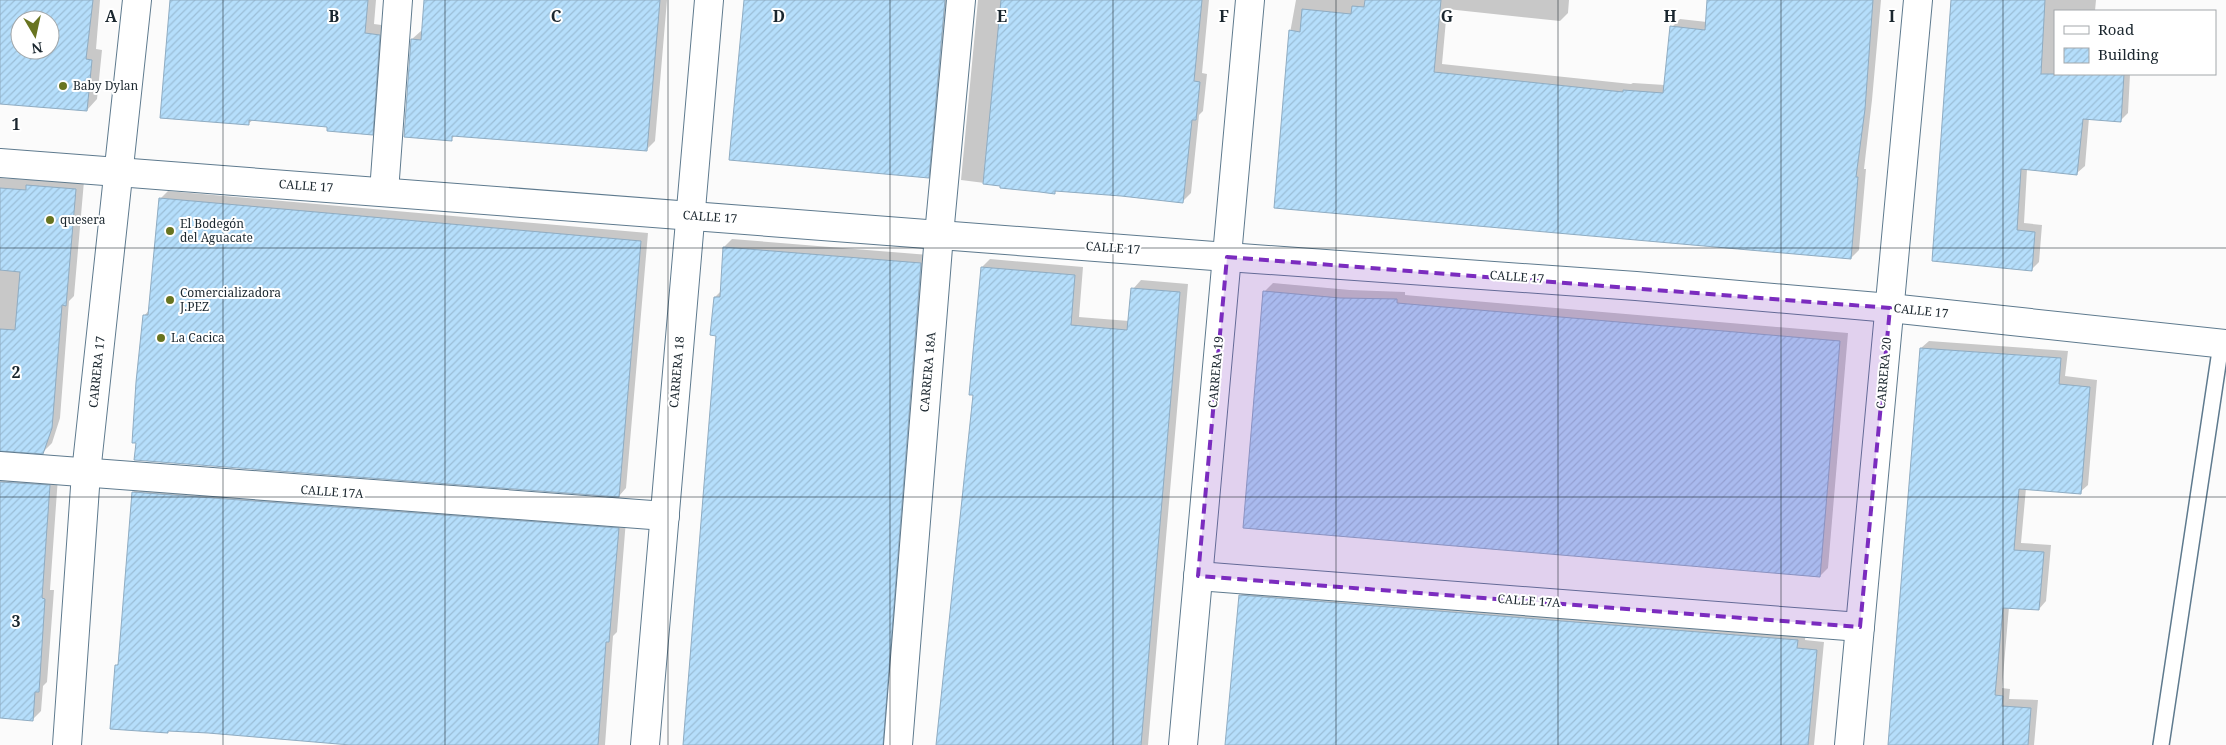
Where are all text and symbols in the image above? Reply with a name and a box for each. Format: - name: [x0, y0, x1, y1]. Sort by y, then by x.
- text: A: [105, 5, 118, 27]
- text: B: [329, 5, 340, 27]
- text: C: [551, 5, 562, 27]
- text: D: [773, 5, 785, 27]
- text: E: [997, 5, 1007, 27]
- text: F: [1219, 5, 1229, 27]
- text: G: [1441, 5, 1453, 27]
- text: H: [1663, 5, 1677, 27]
- text: I: [1889, 5, 1895, 27]
- north arrow: [10, 10, 60, 60]
- legend: [2054, 10, 2216, 75]
- text: Road: [2098, 19, 2134, 39]
- text: N: [30, 38, 44, 59]
- text: Building: [2098, 44, 2159, 64]
- place label: Baby Dylan: [73, 77, 139, 94]
- marker: Baby Dylan: [57, 80, 69, 92]
- text: 1: [11, 113, 21, 135]
- street label: CALLE 17: [278, 175, 334, 196]
- street label: CALLE 17: [682, 206, 738, 227]
- place label: quesera: [60, 211, 106, 228]
- marker: quesera: [44, 214, 56, 226]
- place label: El Bodegón del Aguacate: [180, 215, 253, 246]
- marker: El Bodegón del Aguacate: [164, 225, 176, 237]
- street label: CALLE 17: [1085, 237, 1141, 258]
- street label: CALLE 17: [1489, 266, 1545, 287]
- place label: Comercializadora J.PEZ: [179, 284, 281, 315]
- marker: Comercializadora J.PEZ: [164, 294, 176, 306]
- street label: CALLE 17: [1893, 299, 1949, 322]
- place label: La Cacica: [171, 329, 225, 346]
- street label: CARRERA 18A: [916, 331, 940, 413]
- marker: La Cacica: [155, 332, 167, 344]
- street label: CARRERA 17: [84, 335, 109, 409]
- street label: CARRERA 18: [665, 335, 688, 409]
- street label: CARRERA 19: [1204, 335, 1227, 409]
- street label: CARRERA 20: [1872, 336, 1895, 410]
- text: 2: [11, 361, 21, 383]
- street label: CALLE 17A: [300, 481, 365, 502]
- street label: CALLE 17A: [1497, 590, 1562, 611]
- text: 3: [11, 610, 21, 632]

